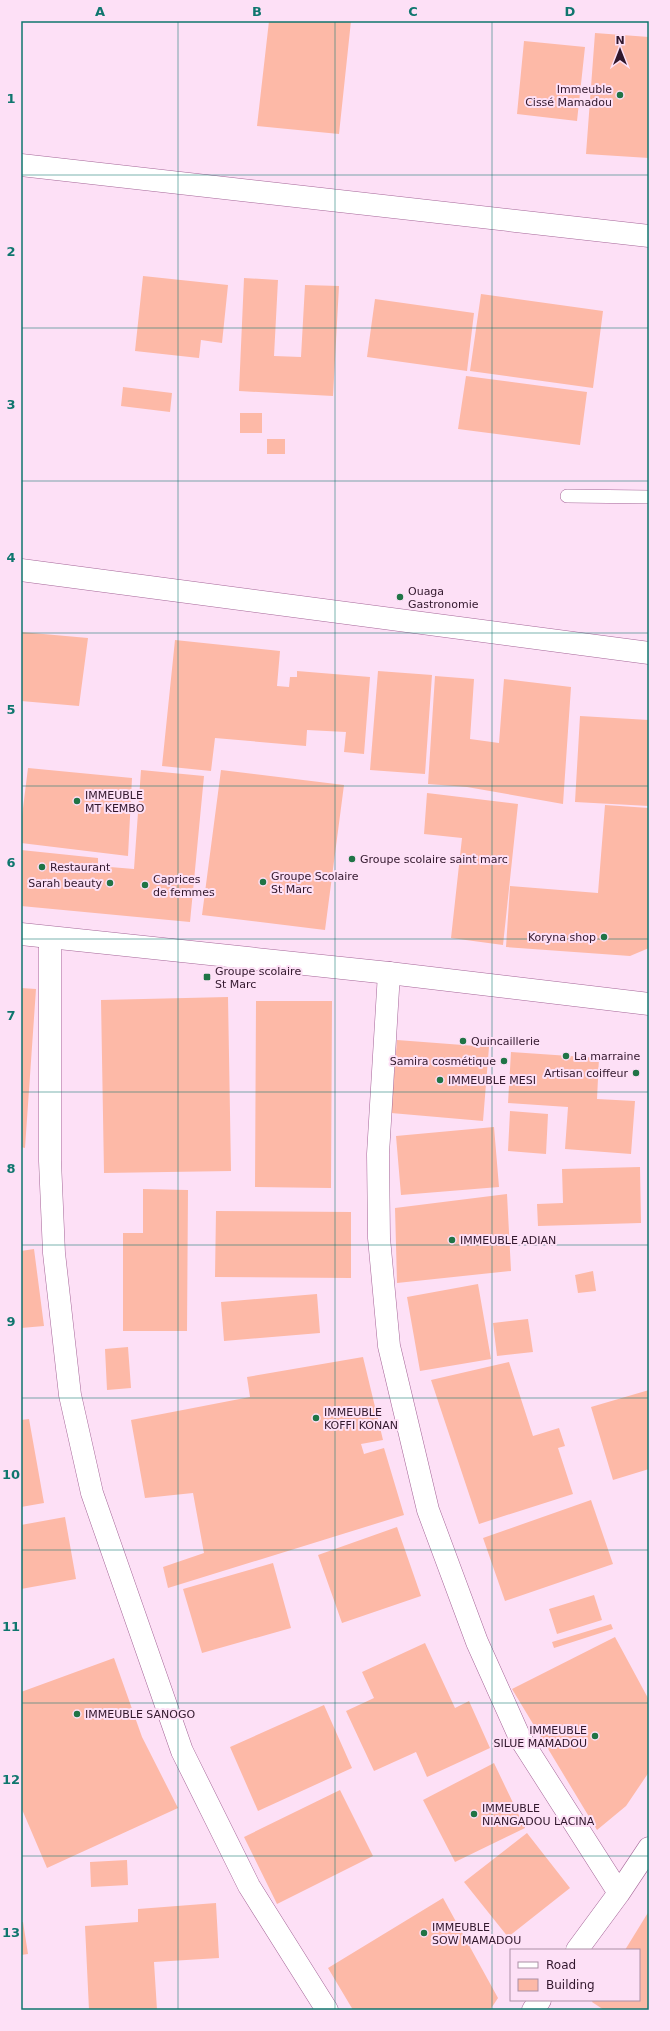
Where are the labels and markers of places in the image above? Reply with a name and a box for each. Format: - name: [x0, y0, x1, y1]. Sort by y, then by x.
- place label: Immeuble Cissé Mamadou: [525, 83, 612, 109]
- marker: Immeuble Cissé Mamadou: [615, 90, 625, 100]
- place label: Ouaga Gastronomie: [408, 585, 479, 611]
- marker: Ouaga Gastronomie: [395, 592, 405, 602]
- place label: IMMEUBLE MT KEMBO: [85, 789, 145, 815]
- marker: IMMEUBLE MT KEMBO: [72, 796, 82, 806]
- place label: Groupe scolaire saint marc: [360, 853, 508, 866]
- marker: Groupe scolaire saint marc: [347, 854, 357, 864]
- place label: Restaurant: [50, 861, 111, 874]
- marker: Restaurant: [37, 862, 47, 872]
- place label: Groupe Scolaire St Marc: [271, 870, 359, 896]
- place label: Caprices de femmes: [153, 873, 215, 899]
- place label: Sarah beauty: [28, 877, 102, 890]
- marker: Groupe Scolaire St Marc: [258, 877, 268, 887]
- marker: Sarah beauty: [105, 878, 115, 888]
- marker: Caprices de femmes: [140, 880, 150, 890]
- place label: Koryna shop: [528, 931, 596, 944]
- marker: Koryna shop: [599, 932, 609, 942]
- place label: Groupe scolaire St Marc: [215, 965, 301, 991]
- marker: Groupe scolaire St Marc: [202, 972, 212, 982]
- place label: Quincaillerie: [471, 1035, 540, 1048]
- marker: Quincaillerie: [458, 1036, 468, 1046]
- place label: La marraine: [574, 1050, 640, 1063]
- marker: La marraine: [561, 1051, 571, 1061]
- place label: Samira cosmétique: [390, 1055, 496, 1068]
- marker: Samira cosmétique: [499, 1056, 509, 1066]
- place label: Artisan coiffeur: [544, 1067, 628, 1080]
- marker: Artisan coiffeur: [631, 1068, 641, 1078]
- place label: IMMEUBLE MESI: [448, 1074, 536, 1087]
- marker: IMMEUBLE MESI: [435, 1075, 445, 1085]
- place label: IMMEUBLE ADIAN: [460, 1234, 556, 1247]
- marker: IMMEUBLE ADIAN: [447, 1235, 457, 1245]
- place label: IMMEUBLE KOFFI KONAN: [324, 1406, 398, 1432]
- marker: IMMEUBLE KOFFI KONAN: [311, 1413, 321, 1423]
- place label: IMMEUBLE SANOGO: [85, 1708, 195, 1721]
- marker: IMMEUBLE SANOGO: [72, 1709, 82, 1719]
- place label: IMMEUBLE SILUE MAMADOU: [493, 1724, 587, 1750]
- marker: IMMEUBLE SILUE MAMADOU: [590, 1731, 600, 1741]
- place label: IMMEUBLE NIANGADOU LACINA: [482, 1802, 595, 1828]
- marker: IMMEUBLE NIANGADOU LACINA: [469, 1809, 479, 1819]
- place label: IMMEUBLE SOW MAMADOU: [432, 1921, 521, 1947]
- marker: IMMEUBLE SOW MAMADOU: [419, 1928, 429, 1938]

